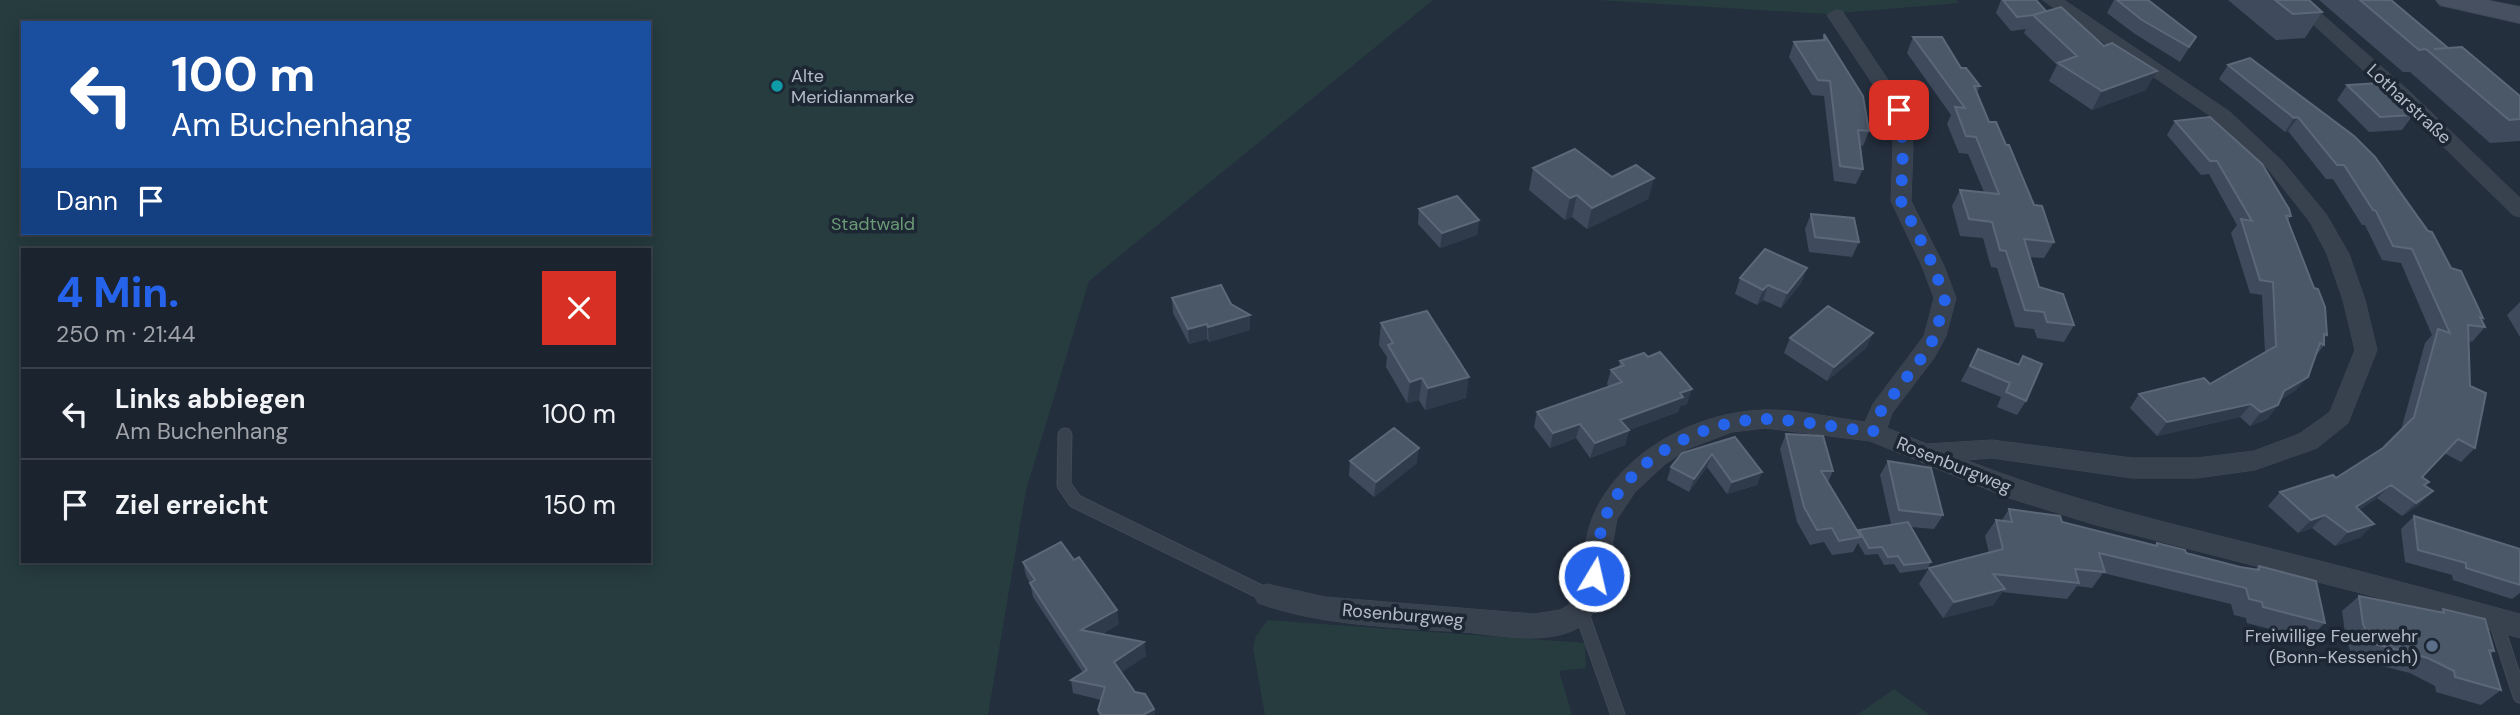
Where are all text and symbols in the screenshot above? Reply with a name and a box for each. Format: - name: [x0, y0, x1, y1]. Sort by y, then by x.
- text: 100 m: [171, 42, 315, 106]
- icon: left: [56, 49, 147, 140]
- street label: Lotharstraße: [2362, 59, 2456, 149]
- place label: Alte Meridianmarke: [791, 64, 914, 109]
- marker: Alte Meridianmarke: [769, 78, 785, 94]
- pin: [1869, 80, 1929, 140]
- icon: arrive: [1880, 91, 1918, 129]
- text: Am Buchenhang: [171, 104, 412, 146]
- icon: arrive: [132, 182, 170, 220]
- text: Dann: [56, 184, 118, 218]
- park label: Stadtwald: [831, 212, 915, 236]
- text: 4 Min.: [56, 265, 179, 320]
- button: close: [542, 271, 616, 345]
- text: 250 m · 21:44: [56, 319, 195, 349]
- text: Links abbiegen: [115, 382, 305, 416]
- icon: left: [56, 395, 94, 433]
- text: 100 m: [542, 397, 616, 431]
- text: Am Buchenhang: [115, 416, 288, 446]
- street label: Rosenburgweg: [1893, 431, 2015, 499]
- icon: arrive: [56, 486, 94, 524]
- text: Ziel erreicht: [115, 488, 268, 522]
- text: 150 m: [544, 488, 616, 522]
- position arrow: [1557, 539, 1631, 613]
- street label: Rosenburgweg: [1341, 598, 1465, 632]
- place label: Freiwillige Feuerwehr (Bonn-Kessenich): [2245, 624, 2418, 669]
- marker: Freiwillige Feuerwehr (Bonn-Kessenich): [2424, 638, 2440, 654]

